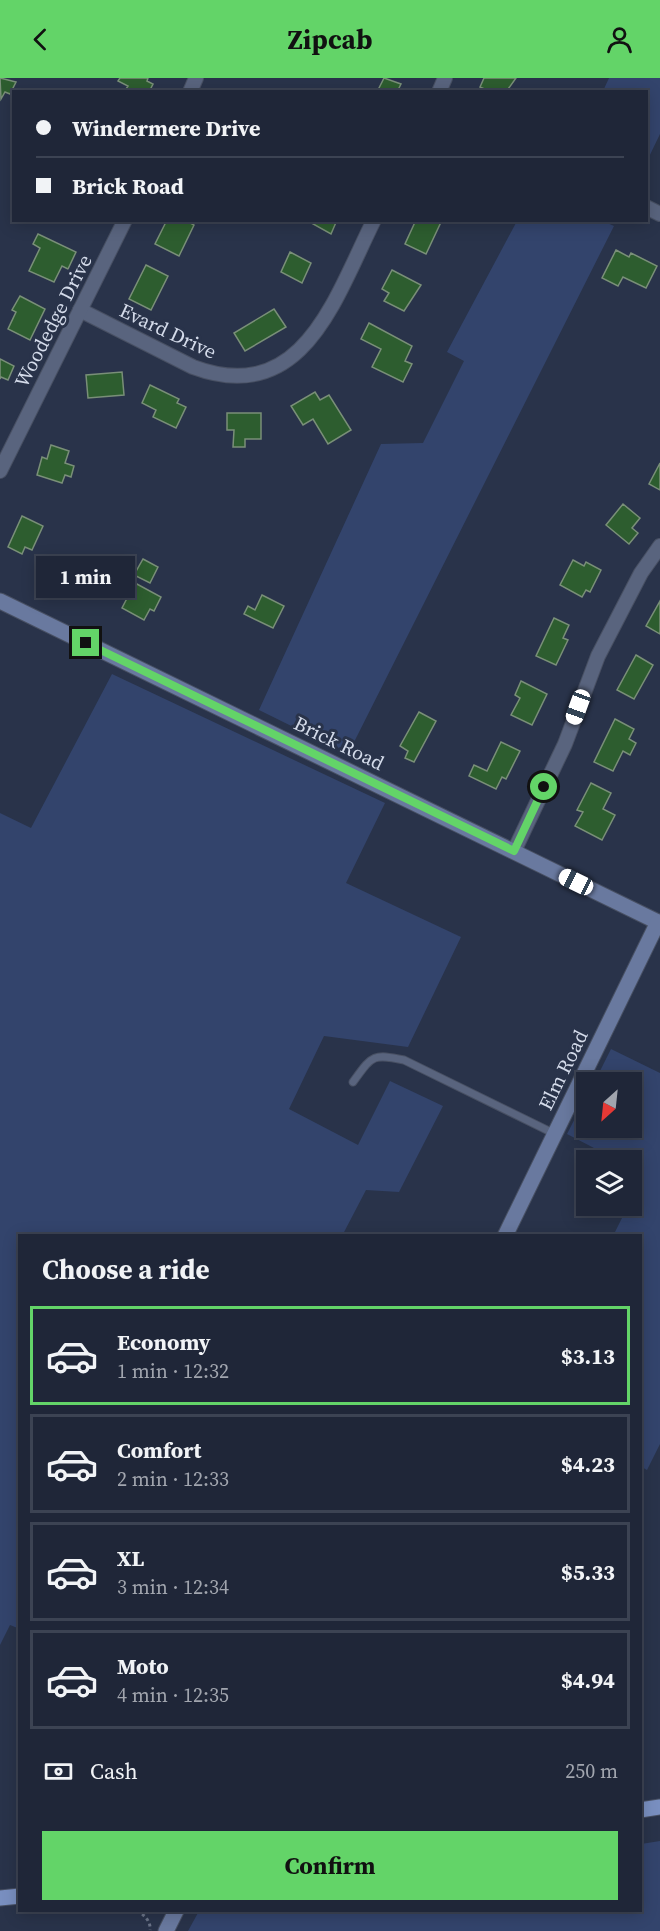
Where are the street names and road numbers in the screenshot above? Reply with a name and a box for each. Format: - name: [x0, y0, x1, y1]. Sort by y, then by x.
- street label: Woodedge Drive: [7, 250, 99, 392]
- street label: Evard Drive: [115, 296, 221, 366]
- street label: Brick Road: [289, 709, 390, 777]
- street label: Elm Road: [532, 1025, 595, 1115]

